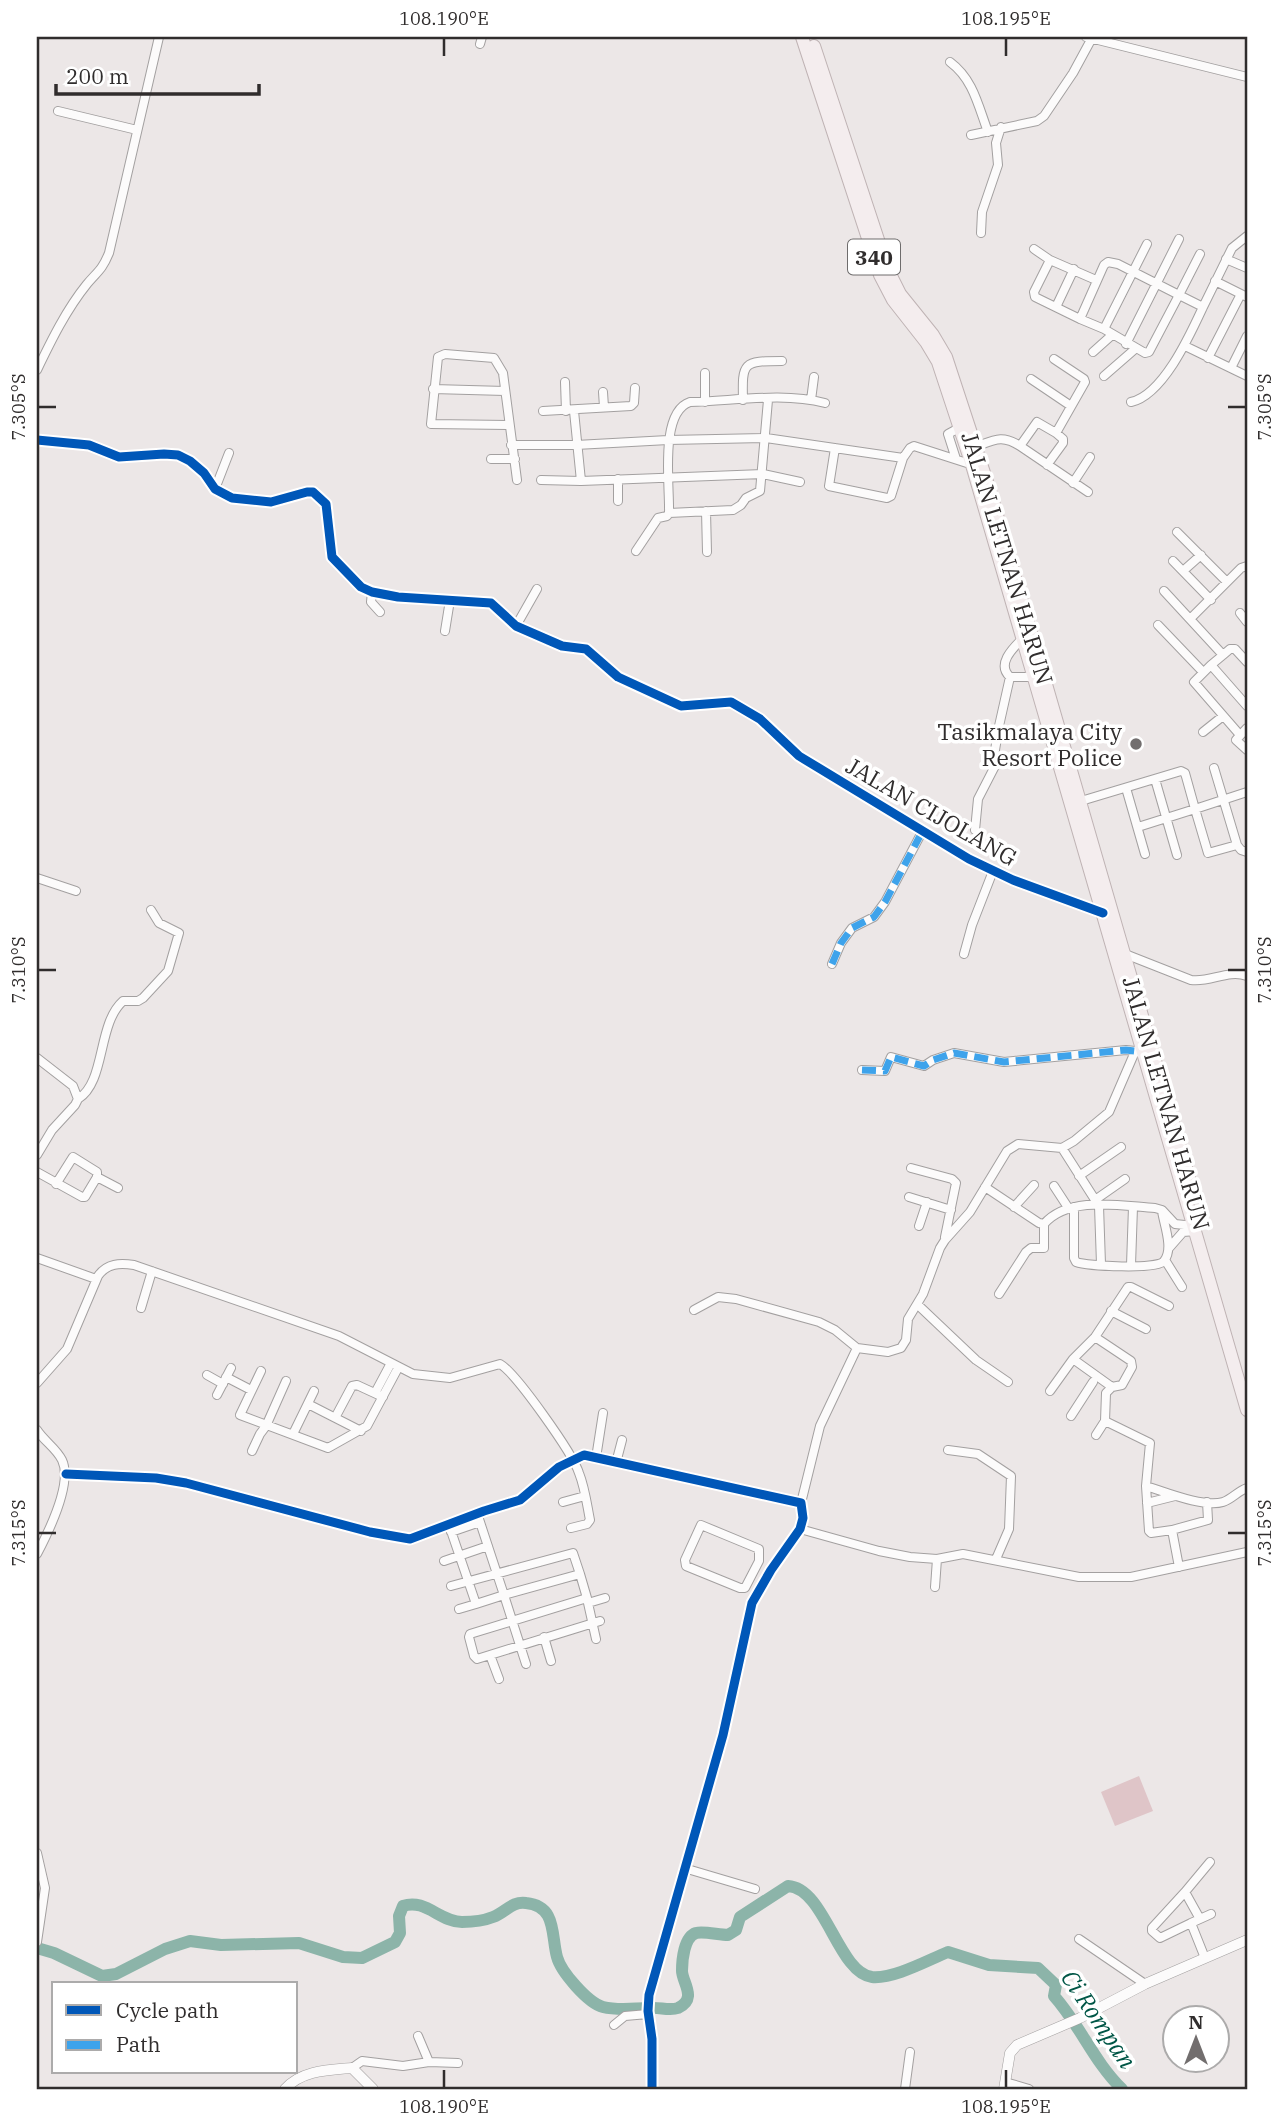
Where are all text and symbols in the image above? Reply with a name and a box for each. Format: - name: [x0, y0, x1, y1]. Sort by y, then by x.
- text: 108.190°E: [399, 7, 489, 30]
- text: 108.195°E: [961, 7, 1051, 30]
- scale bar: [56, 52, 259, 96]
- text: 200 m: [66, 62, 129, 90]
- road number: 340: [848, 240, 900, 274]
- text: 7.305°S: [7, 374, 30, 441]
- text: 7.305°S: [1253, 374, 1276, 441]
- street label: JALAN LETNAN HARUN: [955, 428, 1061, 688]
- place label: Tasikmalaya City Resort Police: [937, 716, 1123, 772]
- marker: Tasikmalaya City Resort Police: [1128, 736, 1144, 752]
- street label: JALAN CIJOLANG: [841, 750, 1023, 872]
- text: 7.310°S: [7, 937, 30, 1004]
- text: 7.310°S: [1253, 937, 1276, 1004]
- street label: JALAN LETNAN HARUN: [1116, 973, 1218, 1233]
- text: 7.315°S: [7, 1500, 30, 1567]
- text: 7.315°S: [1253, 1500, 1276, 1567]
- water label: Ci Rompan: [1054, 1963, 1144, 2075]
- legend: [52, 1982, 298, 2074]
- text: Cycle path: [116, 1996, 219, 2024]
- north arrow: [1162, 2004, 1232, 2074]
- text: N: [1188, 2010, 1204, 2034]
- text: Path: [116, 2030, 161, 2058]
- text: 108.190°E: [399, 2095, 489, 2118]
- text: 108.195°E: [961, 2095, 1051, 2118]

